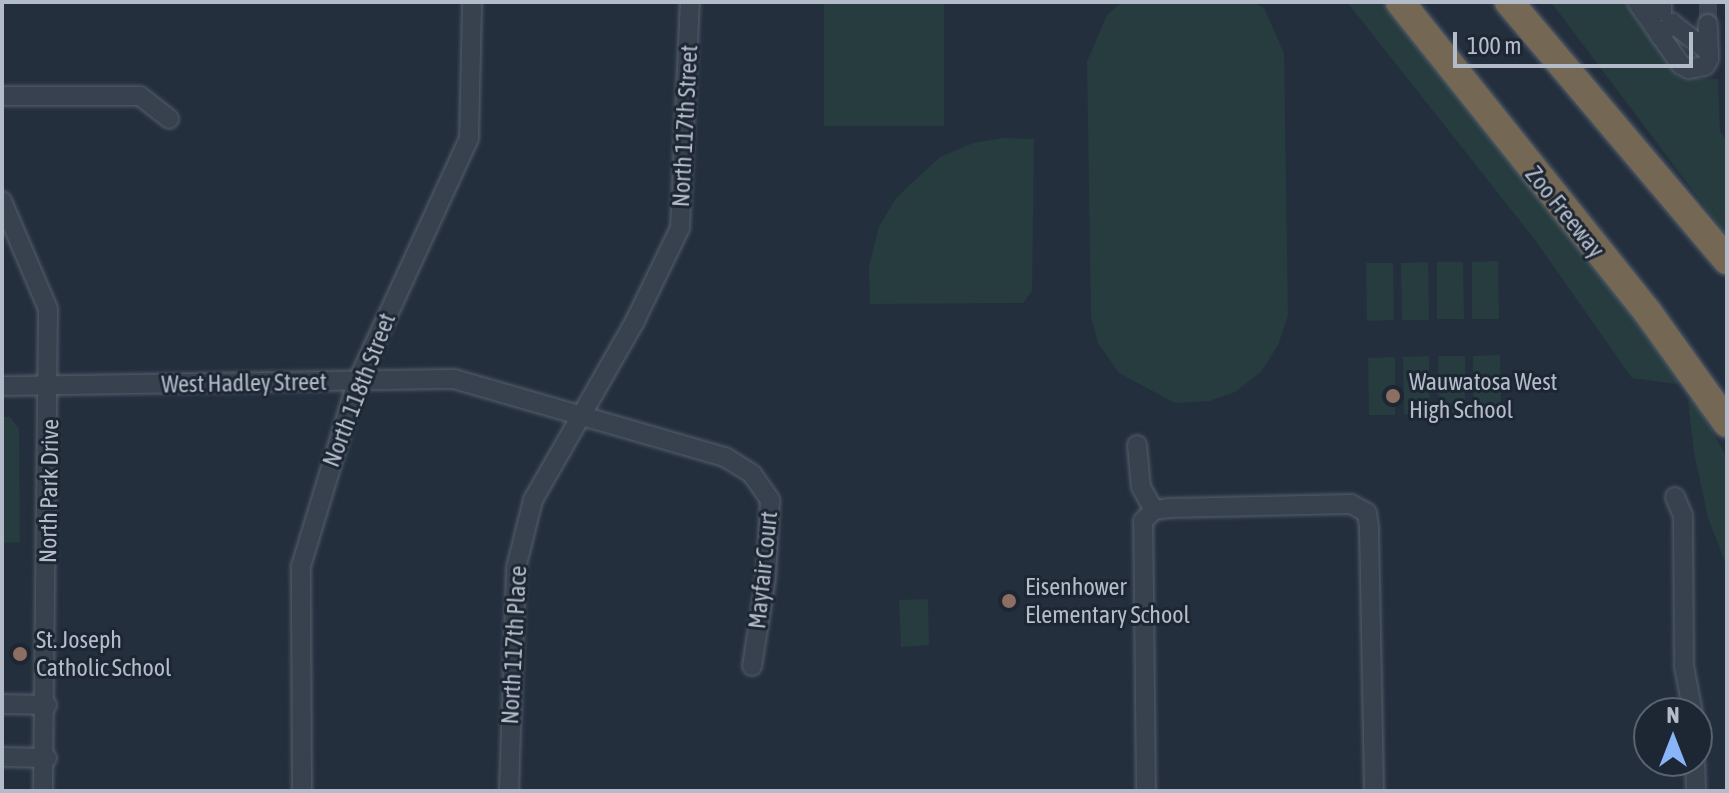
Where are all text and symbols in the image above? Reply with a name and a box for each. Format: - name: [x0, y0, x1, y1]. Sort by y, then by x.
- scale bar: [1457, 16, 1697, 66]
- text: 100 m: [1467, 32, 1521, 59]
- street label: North 117th Street: [666, 44, 704, 208]
- street label: Zoo Freeway: [1519, 160, 1611, 264]
- street label: North 118th Street: [316, 309, 402, 471]
- street label: West Hadley Street: [161, 367, 327, 399]
- place label: Wauwatosa West High School: [1409, 368, 1558, 424]
- marker: Wauwatosa West High School: [1384, 387, 1402, 405]
- street label: North Park Drive: [33, 419, 65, 563]
- street label: Mayfair Court: [743, 510, 783, 630]
- street label: North 117th Place: [495, 565, 533, 725]
- place label: Eisenhower Elementary School: [1025, 573, 1190, 629]
- marker: Eisenhower Elementary School: [1000, 592, 1018, 610]
- place label: St. Joseph Catholic School: [36, 626, 171, 682]
- marker: St. Joseph Catholic School: [11, 645, 29, 663]
- north arrow: [1633, 697, 1713, 777]
- text: N: [1667, 702, 1679, 728]

